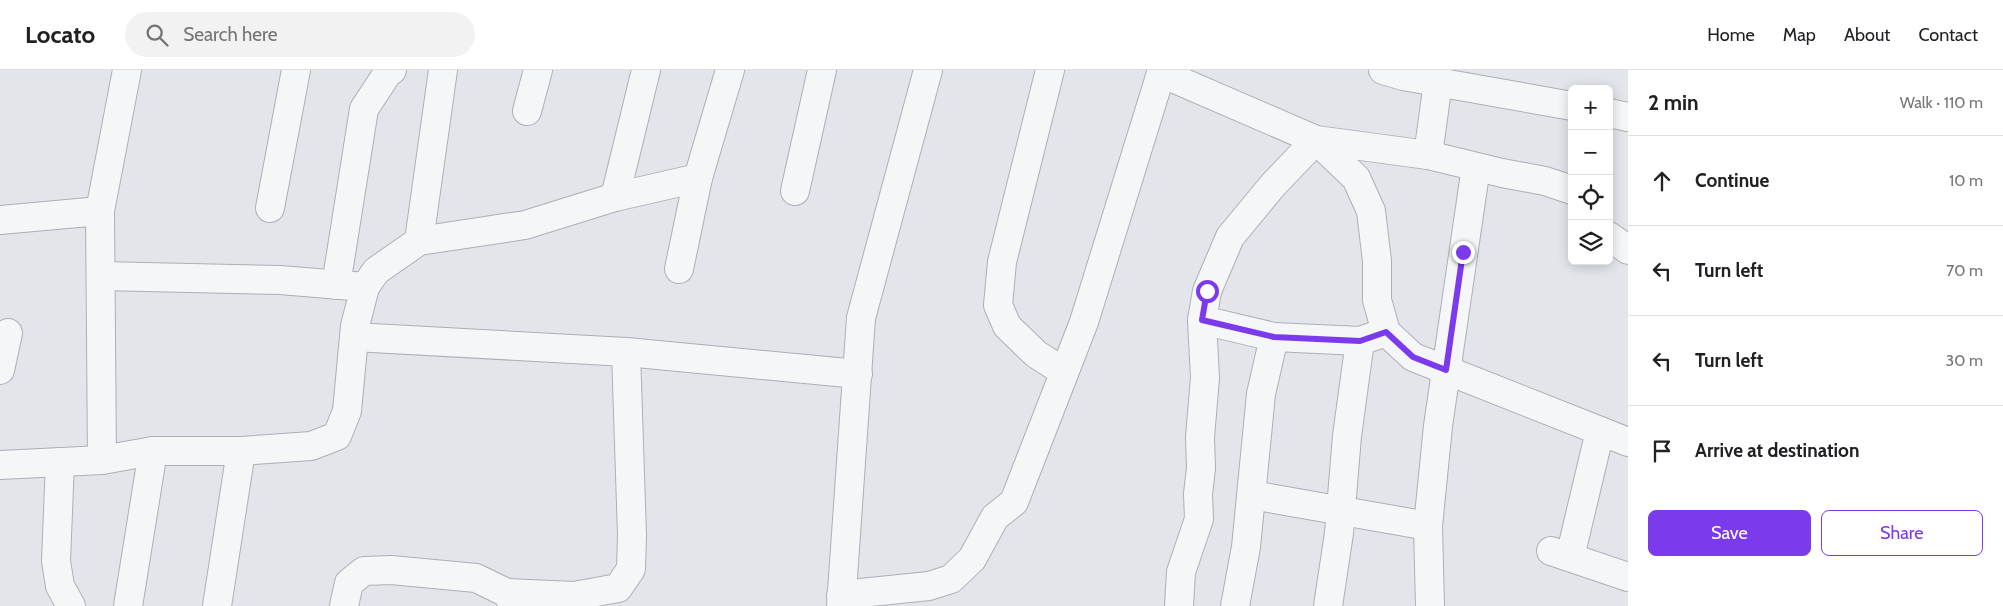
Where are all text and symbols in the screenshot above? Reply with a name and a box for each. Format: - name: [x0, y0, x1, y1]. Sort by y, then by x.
- search box: [125, 12, 475, 57]
- text: Locato: [25, 20, 95, 49]
- icon: search: [143, 21, 171, 49]
- text: Search here: [183, 23, 278, 46]
- text: Home: [1707, 24, 1755, 46]
- text: Map: [1783, 24, 1816, 46]
- text: About: [1844, 24, 1890, 46]
- text: Contact: [1918, 24, 1978, 46]
- map controls: [1568, 85, 1613, 265]
- button: +: [1568, 85, 1613, 130]
- text: 2 min: [1648, 90, 1699, 115]
- text: Walk · 110 m: [1900, 93, 1983, 112]
- button: −: [1568, 130, 1613, 175]
- icon: ahead: [1648, 167, 1676, 195]
- text: Continue: [1695, 169, 1769, 192]
- text: 10 m: [1949, 171, 1983, 190]
- button: locate: [1568, 175, 1613, 220]
- button: layers: [1568, 220, 1613, 265]
- route end: [1452, 241, 1475, 264]
- icon: left: [1648, 257, 1676, 285]
- text: Turn left: [1695, 259, 1763, 282]
- text: 70 m: [1946, 261, 1983, 280]
- route start: [1196, 280, 1219, 303]
- icon: left: [1648, 347, 1676, 375]
- text: Turn left: [1695, 349, 1763, 372]
- text: 30 m: [1946, 351, 1983, 370]
- icon: arrive: [1648, 437, 1676, 465]
- text: Arrive at destination: [1695, 439, 1859, 462]
- button: Save: [1648, 510, 1811, 556]
- button: Share: [1821, 510, 1983, 556]

